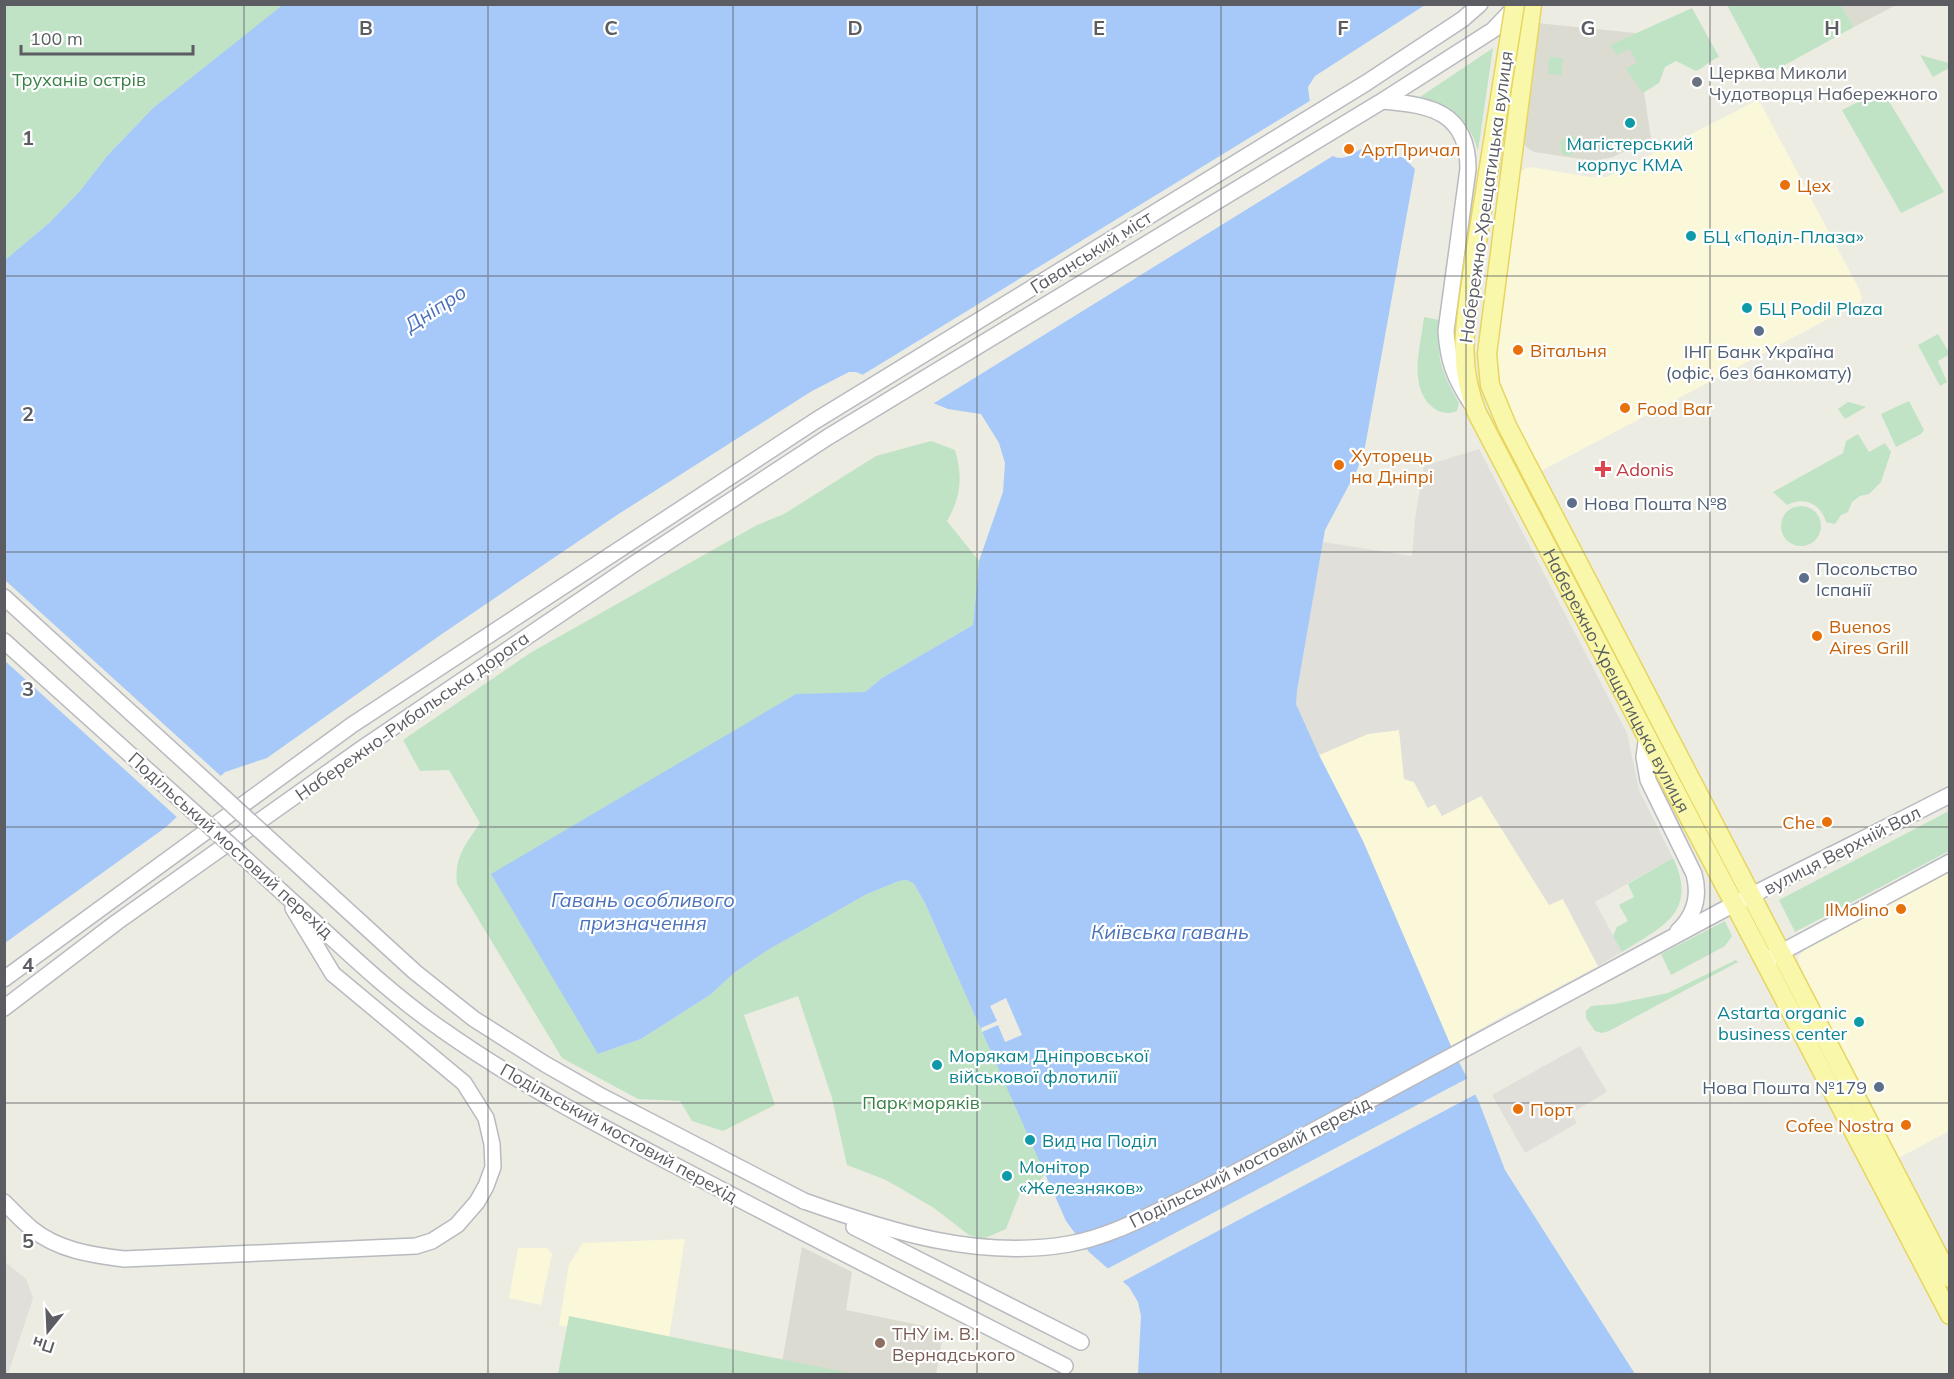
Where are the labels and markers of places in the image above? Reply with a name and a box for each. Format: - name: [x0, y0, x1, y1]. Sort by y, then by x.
- place label: Церква Миколи Чудотворця Набережного: [1709, 61, 1938, 105]
- marker: Церква Миколи Чудотворця Набережного: [1690, 75, 1704, 89]
- marker: Магістерський корпус КМА: [1623, 116, 1637, 130]
- place label: Магістерський корпус КМА: [1566, 132, 1694, 176]
- place label: АртПричал: [1361, 138, 1461, 161]
- marker: АртПричал: [1342, 142, 1356, 156]
- place label: Цех: [1797, 174, 1831, 197]
- marker: Цех: [1778, 178, 1792, 192]
- place label: БЦ «Поділ-Плаза»: [1703, 225, 1864, 248]
- marker: БЦ «Поділ-Плаза»: [1684, 229, 1698, 243]
- place label: БЦ Podil Plaza: [1759, 297, 1883, 320]
- marker: БЦ Podil Plaza: [1740, 301, 1754, 315]
- marker: ІНГ Банк Україна (офіс, без банкомату): [1752, 324, 1766, 338]
- place label: Вітальня: [1530, 339, 1607, 362]
- place label: ІНГ Банк Україна (офіс, без банкомату): [1666, 340, 1852, 384]
- marker: Вітальня: [1511, 343, 1525, 357]
- place label: Food Bar: [1637, 397, 1713, 420]
- marker: Food Bar: [1618, 401, 1632, 415]
- place label: Хуторець на Дніпрі: [1351, 444, 1433, 488]
- marker: Хуторець на Дніпрі: [1332, 458, 1346, 472]
- place label: Adonis: [1616, 458, 1674, 481]
- marker: Adonis: [1594, 460, 1612, 478]
- place label: Нова Пошта №8: [1584, 492, 1727, 515]
- marker: Нова Пошта №8: [1565, 496, 1579, 510]
- place label: Посольство Іспанії: [1816, 557, 1918, 601]
- marker: Посольство Іспанії: [1797, 571, 1811, 585]
- place label: Buenos Aires Grill: [1829, 615, 1909, 659]
- marker: Buenos Aires Grill: [1810, 629, 1824, 643]
- place label: Che: [1782, 811, 1815, 834]
- marker: Che: [1820, 815, 1834, 829]
- place label: IlMolino: [1825, 898, 1889, 921]
- marker: IlMolino: [1894, 902, 1908, 916]
- place label: Astarta organic business center: [1717, 1001, 1847, 1045]
- marker: Astarta organic business center: [1852, 1015, 1866, 1029]
- place label: Морякам Дніпровської військової флотилії: [949, 1044, 1149, 1088]
- marker: Морякам Дніпровської військової флотилії: [930, 1058, 944, 1072]
- place label: Нова Пошта №179: [1702, 1076, 1867, 1099]
- marker: Нова Пошта №179: [1872, 1080, 1886, 1094]
- place label: Порт: [1530, 1098, 1574, 1121]
- marker: Порт: [1511, 1102, 1525, 1116]
- place label: Сofee Nostra: [1785, 1114, 1894, 1137]
- marker: Сofee Nostra: [1899, 1118, 1913, 1132]
- place label: Вид на Поділ: [1042, 1129, 1157, 1152]
- marker: Вид на Поділ: [1023, 1133, 1037, 1147]
- place label: Монітор «Железняков»: [1019, 1155, 1143, 1199]
- marker: Монітор «Железняков»: [1000, 1169, 1014, 1183]
- place label: ТНУ ім. В.І Вернадського: [892, 1322, 1015, 1366]
- marker: ТНУ ім. В.І Вернадського: [873, 1336, 887, 1350]

